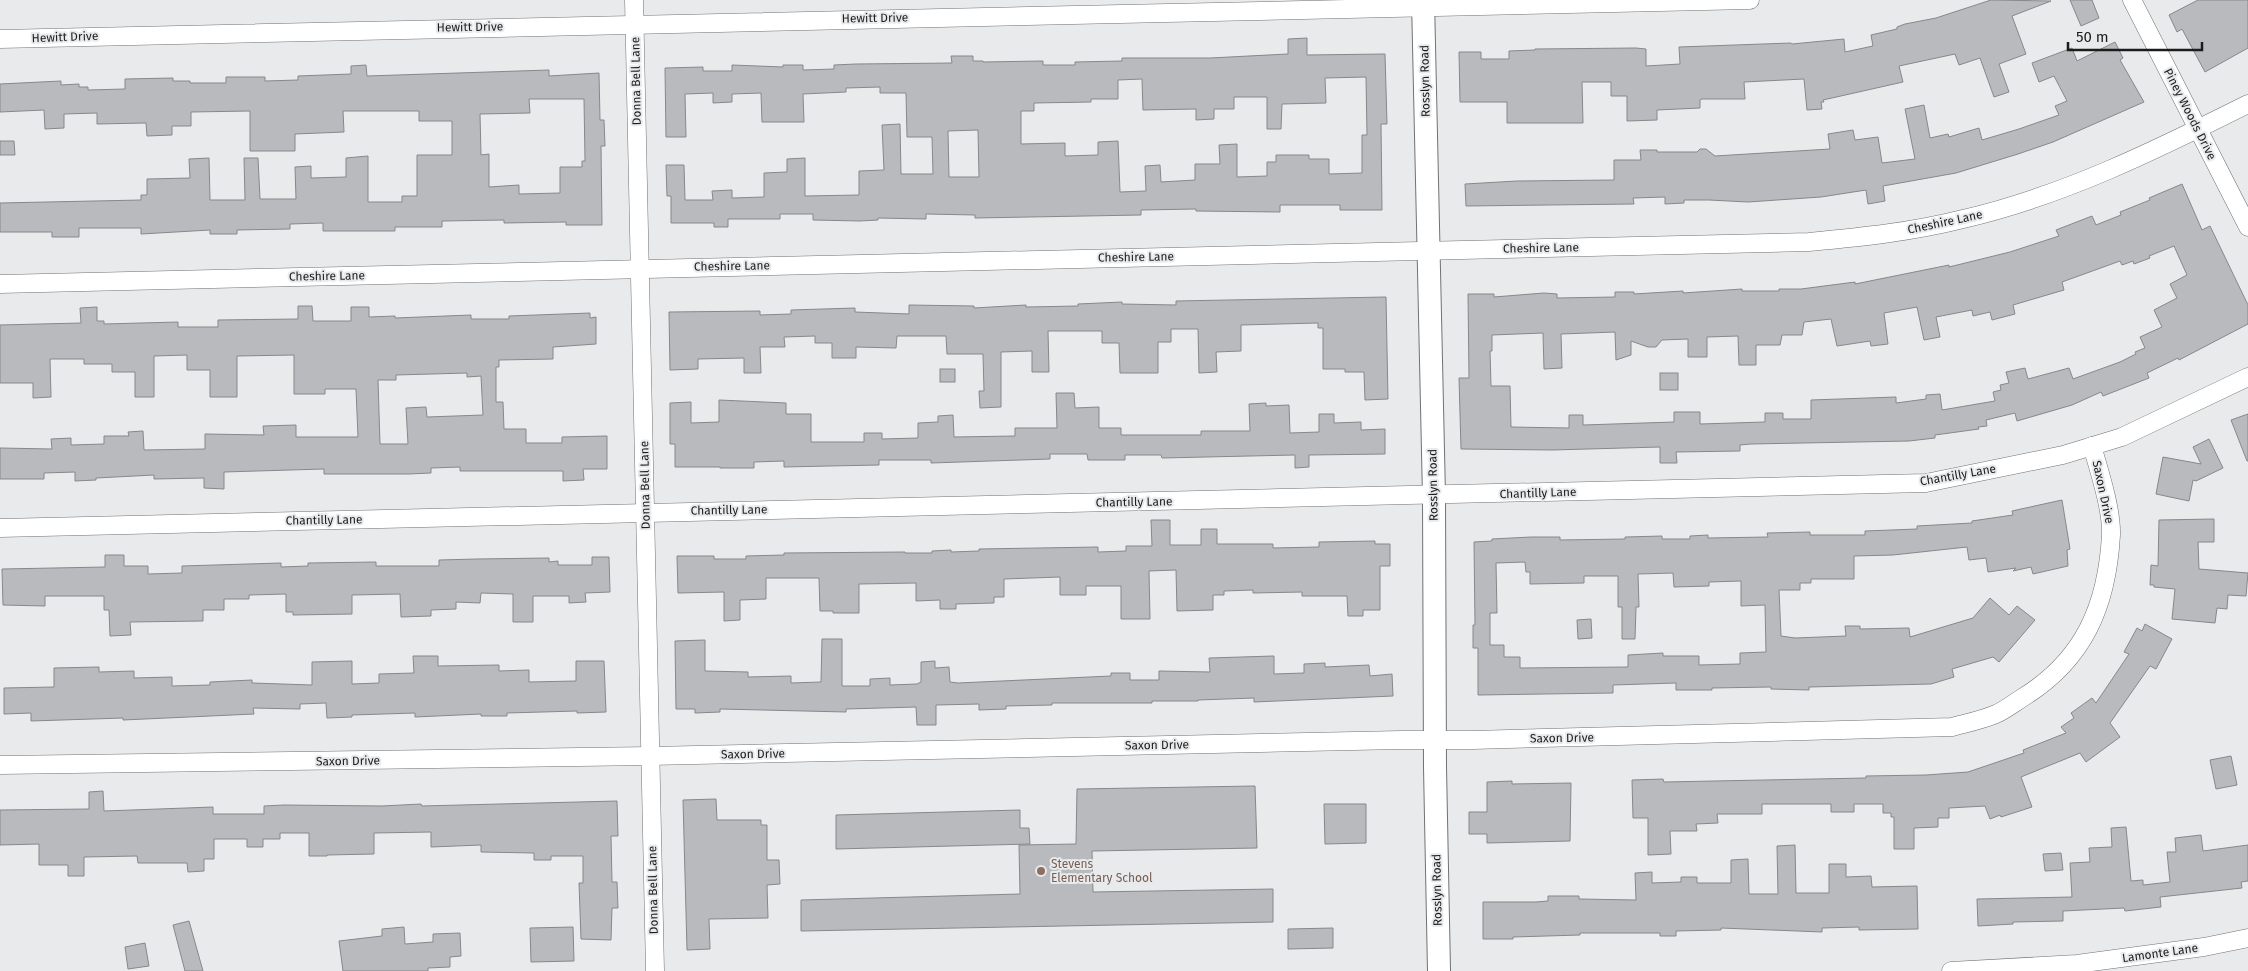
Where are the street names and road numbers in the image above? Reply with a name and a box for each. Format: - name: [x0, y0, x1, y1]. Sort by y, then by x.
- street label: Hewitt Drive: [842, 10, 908, 26]
- street label: Hewitt Drive: [437, 19, 503, 35]
- street label: Hewitt Drive: [31, 29, 99, 45]
- street label: Donna Bell Lane: [628, 37, 644, 125]
- street label: Rosslyn Road: [1417, 45, 1433, 117]
- street label: Piney Woods Drive: [2161, 66, 2219, 162]
- street label: Cheshire Lane: [1906, 207, 1984, 237]
- street label: Cheshire Lane: [1503, 240, 1579, 256]
- street label: Cheshire Lane: [1098, 249, 1174, 265]
- street label: Cheshire Lane: [694, 258, 770, 274]
- street label: Cheshire Lane: [289, 268, 365, 284]
- street label: Donna Bell Lane: [637, 441, 653, 529]
- street label: Rosslyn Road: [1425, 449, 1441, 521]
- street label: Saxon Drive: [2089, 459, 2117, 525]
- street label: Chantilly Lane: [1919, 461, 1997, 489]
- street label: Chantilly Lane: [1499, 485, 1577, 501]
- street label: Chantilly Lane: [1095, 494, 1173, 510]
- street label: Chantilly Lane: [690, 502, 768, 518]
- street label: Chantilly Lane: [285, 512, 363, 528]
- street label: Saxon Drive: [1530, 730, 1594, 746]
- street label: Saxon Drive: [1125, 737, 1189, 753]
- street label: Saxon Drive: [721, 746, 785, 762]
- street label: Saxon Drive: [316, 753, 380, 769]
- street label: Donna Bell Lane: [645, 846, 661, 934]
- street label: Rosslyn Road: [1429, 854, 1445, 926]
- street label: Lamonte Lane: [2121, 941, 2199, 965]

